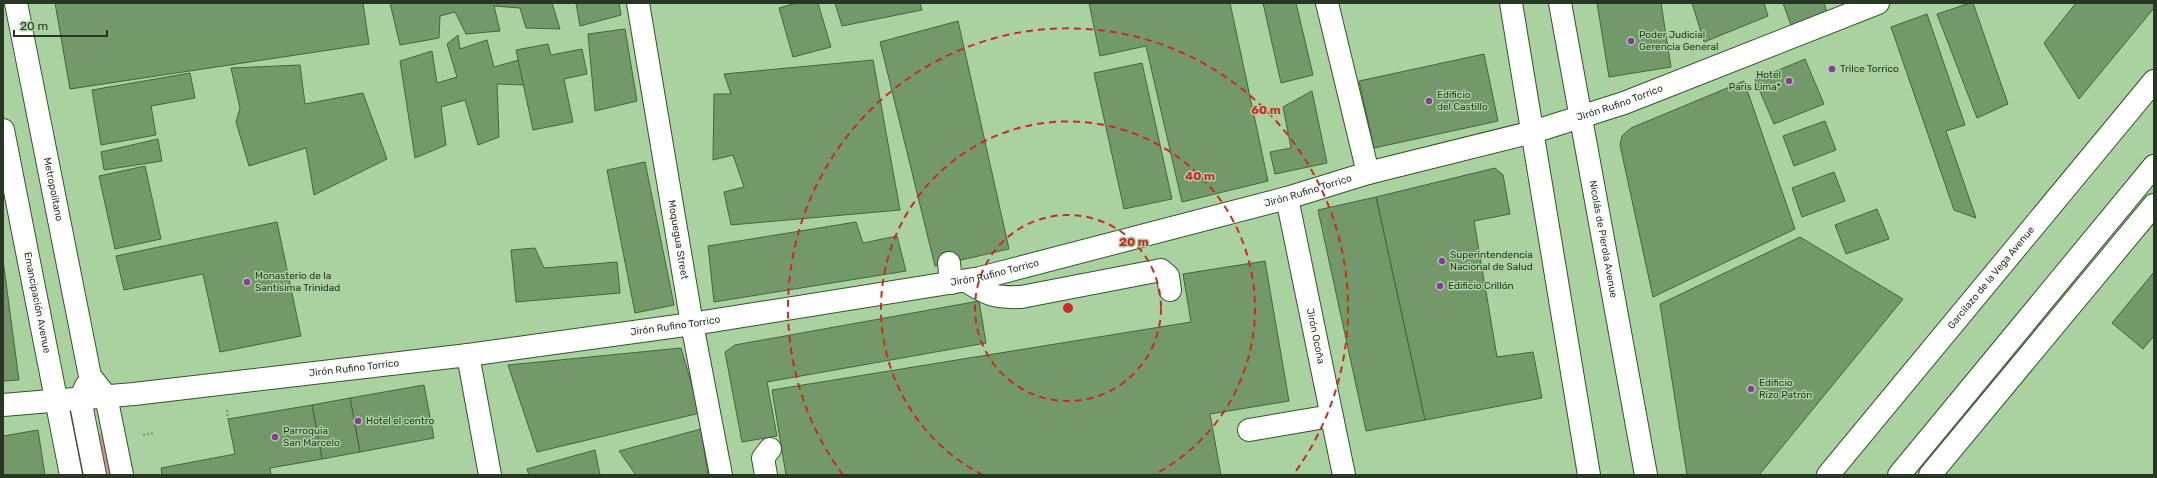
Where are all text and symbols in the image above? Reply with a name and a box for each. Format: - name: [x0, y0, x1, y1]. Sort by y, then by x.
- scale bar: [14, 12, 107, 38]
- text: 20 m: [20, 19, 48, 33]
- place label: Poder Judicial Gerencia General: [1639, 29, 1718, 53]
- marker: Poder Judicial Gerencia General: [1626, 36, 1636, 46]
- place label: Trilce Torrico: [1840, 63, 1899, 75]
- marker: Trilce Torrico: [1827, 64, 1837, 74]
- place label: Hotel Paris Lima*: [1729, 69, 1781, 93]
- marker: Hotel Paris Lima*: [1784, 76, 1794, 86]
- street label: Jirón Rufino Torrico: [1575, 82, 1665, 124]
- place label: Edificio del Castillo: [1437, 89, 1488, 113]
- marker: Edificio del Castillo: [1424, 96, 1434, 106]
- text: 60 m: [1251, 103, 1281, 117]
- street label: Metropolitano: [41, 156, 65, 223]
- text: 40 m: [1185, 169, 1215, 183]
- street label: Jirón Rufino Torrico: [1263, 172, 1354, 210]
- street label: Nicolás de Pierola Avenue: [1586, 179, 1620, 299]
- street label: Moquegua Street: [665, 199, 690, 280]
- street label: Garcilazo de la Vega Avenue: [1945, 224, 2037, 332]
- text: 20 m: [1119, 235, 1149, 249]
- place label: Superintendencia Nacional de Salud: [1450, 249, 1533, 273]
- street label: Emancipación Avenue: [21, 251, 53, 355]
- marker: Superintendencia Nacional de Salud: [1437, 256, 1447, 266]
- street label: Jirón Rufino Torrico: [950, 257, 1041, 289]
- place label: Monasterio de la Santísima Trinidad: [255, 270, 340, 294]
- marker: Monasterio de la Santísima Trinidad: [242, 277, 252, 287]
- place label: Edificio Crillón: [1448, 280, 1514, 292]
- marker: Edificio Crillón: [1435, 281, 1445, 291]
- centre of rings: [1061, 301, 1075, 315]
- street label: Jirón Ocoña: [1304, 307, 1327, 365]
- street label: Jirón Rufino Torrico: [630, 314, 721, 338]
- street label: Jirón Rufino Torrico: [308, 357, 400, 380]
- place label: Edificio Rizo Patrón: [1759, 377, 1812, 401]
- marker: Edificio Rizo Patrón: [1746, 384, 1756, 394]
- place label: Hotel el centro: [366, 415, 434, 427]
- marker: Hotel el centro: [353, 416, 363, 426]
- place label: Parroquia San Marcelo: [283, 425, 340, 449]
- marker: Parroquia San Marcelo: [270, 432, 280, 442]

